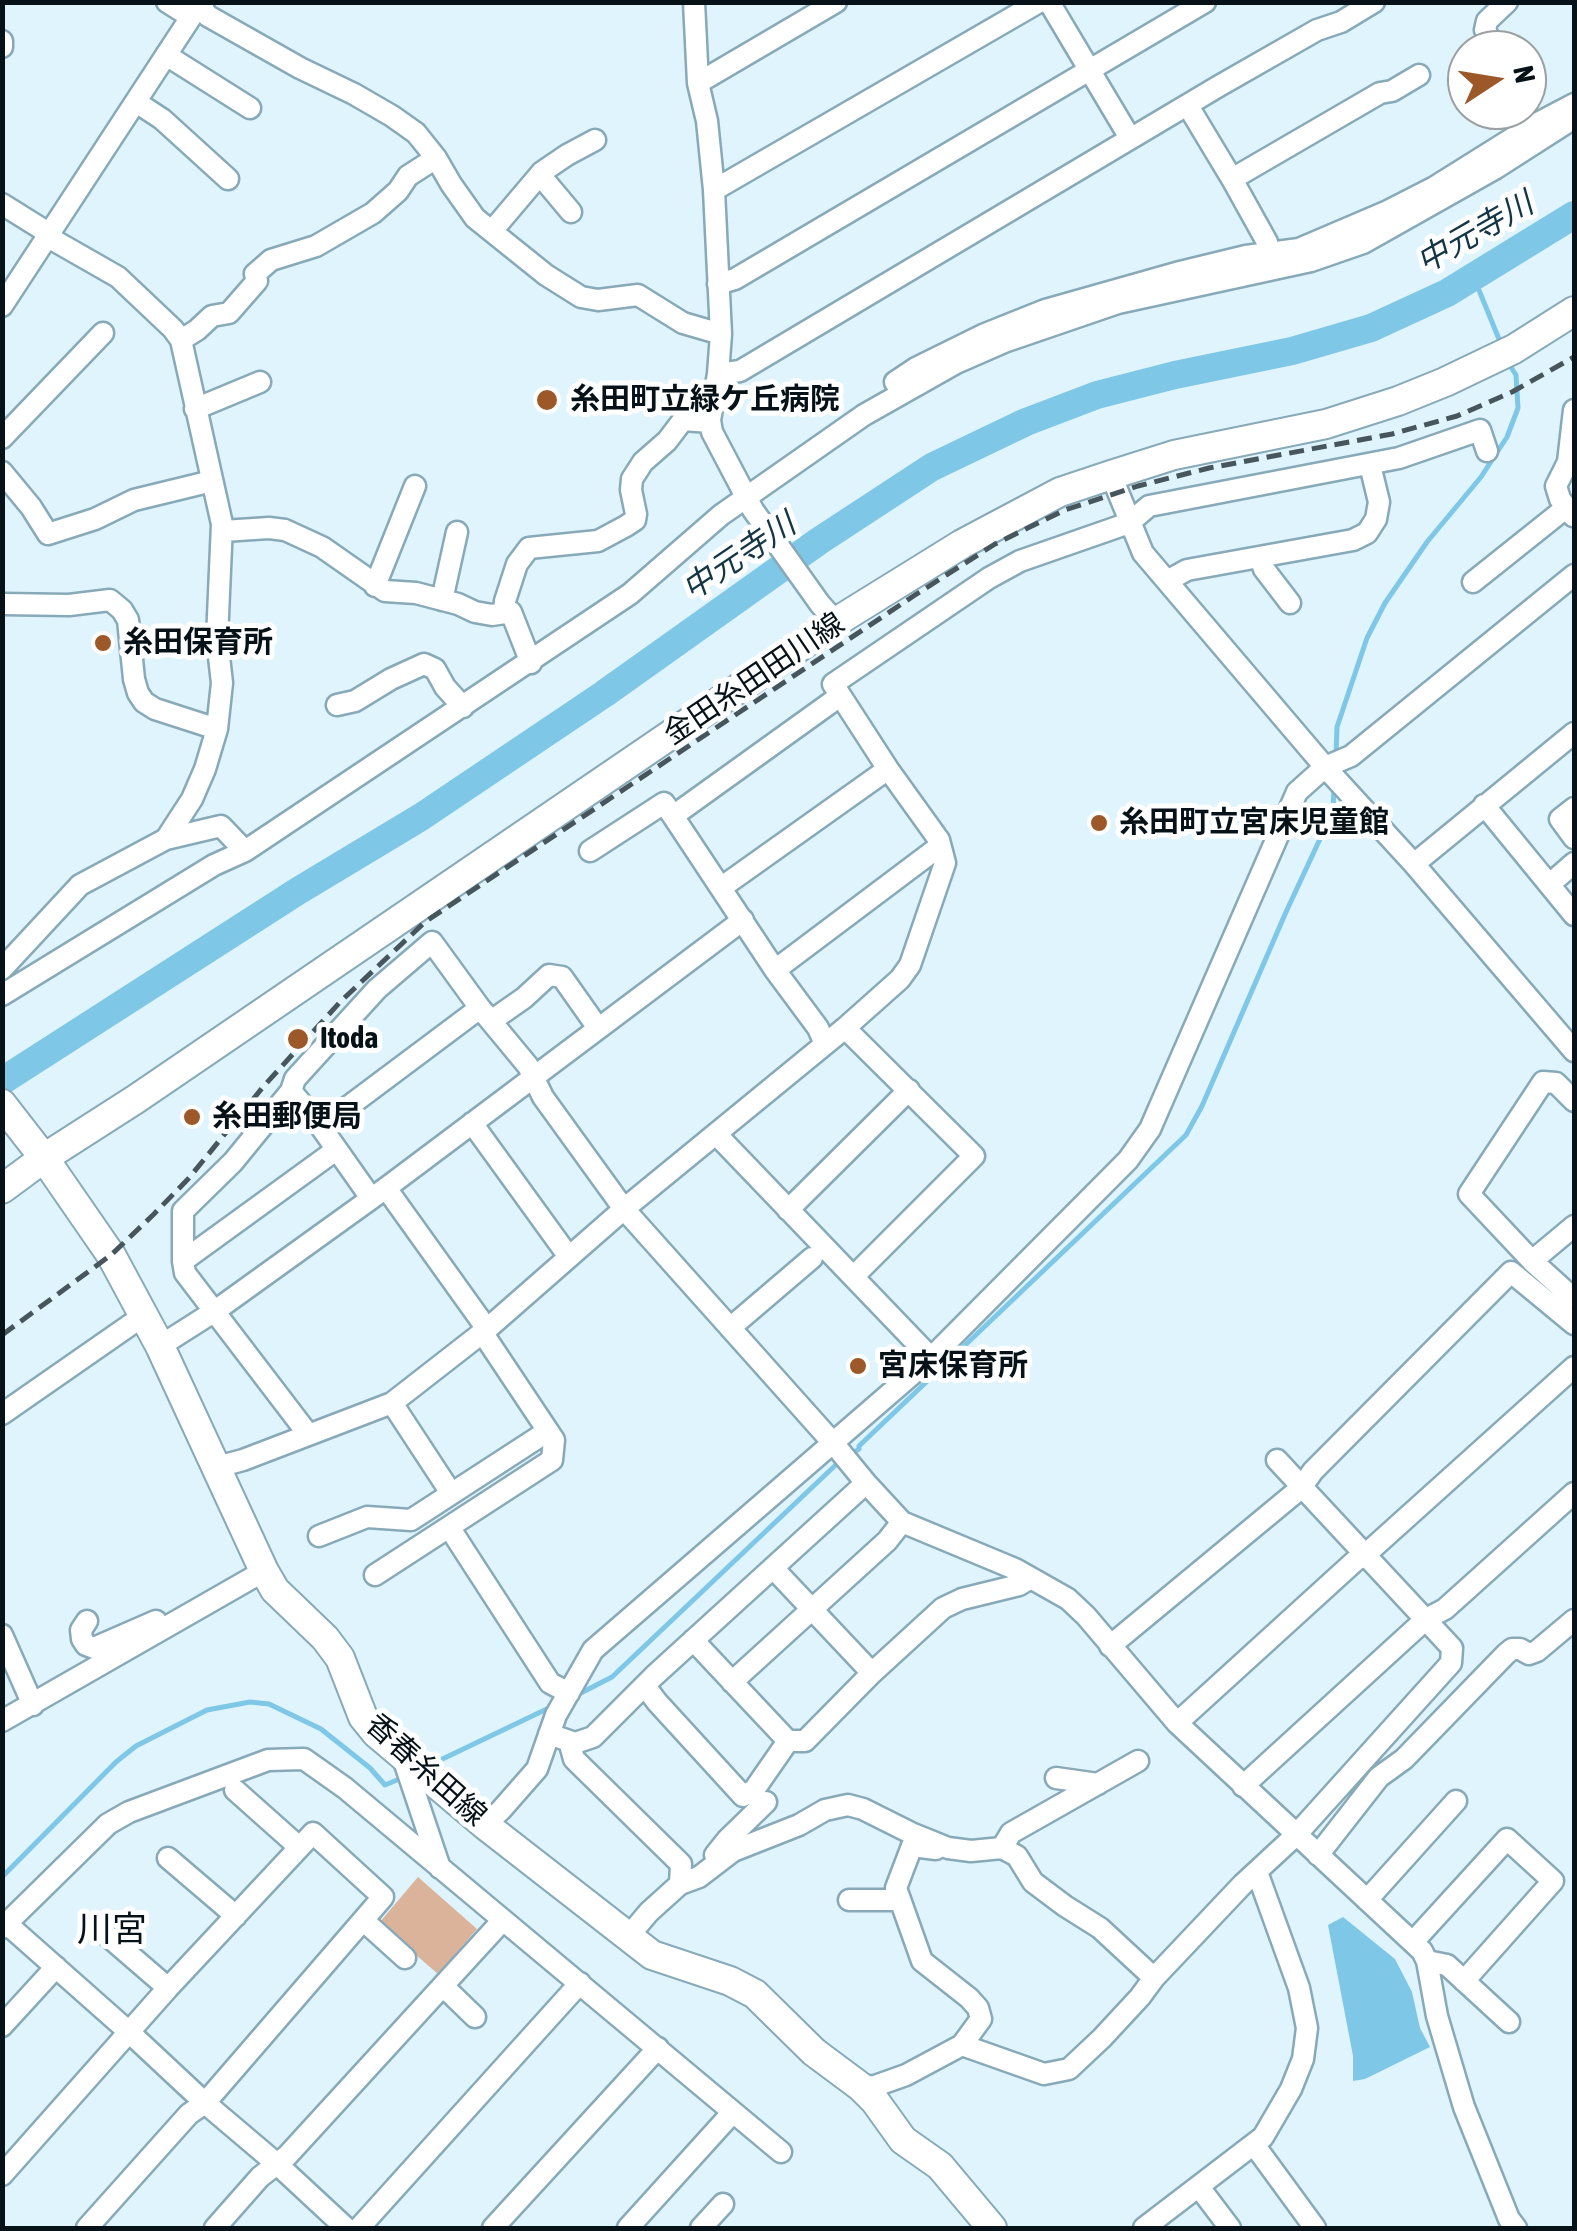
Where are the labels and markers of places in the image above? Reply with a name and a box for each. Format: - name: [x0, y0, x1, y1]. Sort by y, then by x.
- place label: 糸田町立緑ケ丘病院: [570, 382, 840, 418]
- marker: 糸田町立緑ケ丘病院: [534, 387, 560, 413]
- place label: 糸田保育所: [123, 625, 273, 661]
- marker: 糸田保育所: [92, 632, 114, 654]
- place label: 糸田町立宮床児童館: [1119, 805, 1389, 841]
- marker: 糸田町立宮床児童館: [1088, 812, 1110, 834]
- place label: Itoda: [320, 1021, 378, 1057]
- marker: Itoda: [285, 1026, 311, 1052]
- place label: 糸田郵便局: [212, 1099, 362, 1135]
- marker: 糸田郵便局: [181, 1106, 203, 1128]
- place label: 宮床保育所: [878, 1348, 1028, 1384]
- marker: 宮床保育所: [847, 1355, 869, 1377]

